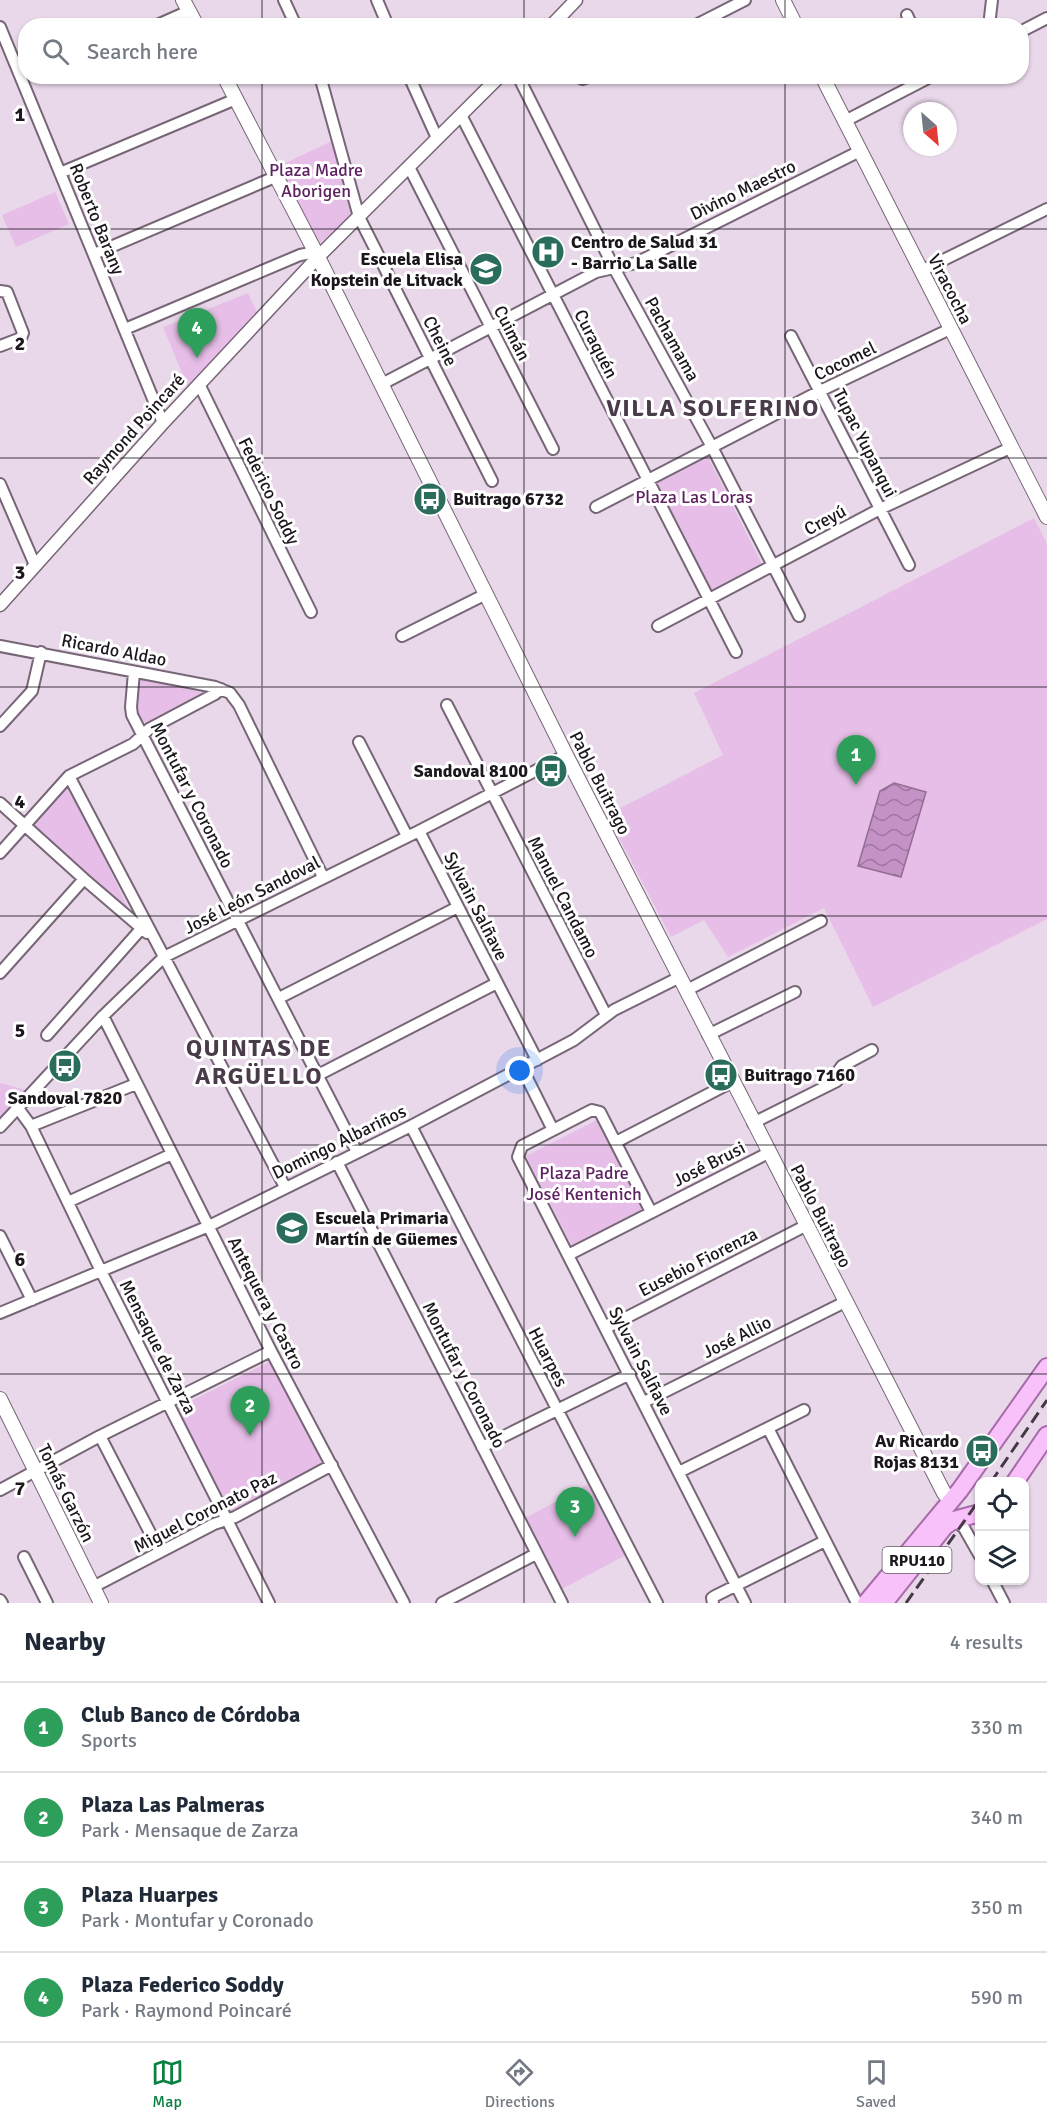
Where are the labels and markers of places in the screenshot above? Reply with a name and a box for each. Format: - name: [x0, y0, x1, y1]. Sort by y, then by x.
- place label: Centro de Salud 31 - Barrio La Salle: [571, 231, 718, 274]
- hospital icon: Centro de Salud 31 - Barrio La Salle: [530, 234, 566, 270]
- place label: Escuela Elisa Kopstein de Litvack: [310, 248, 464, 291]
- school or university icon: Escuela Elisa Kopstein de Litvack: [468, 251, 504, 287]
- pin: 4: [178, 308, 216, 358]
- bus stop icon: Buitrago 6732: [412, 481, 448, 517]
- place label: Buitrago 6732: [453, 488, 564, 510]
- pin: 1: [836, 736, 876, 785]
- bus stop icon: Sandoval 8100: [533, 753, 569, 789]
- place label: Sandoval 8100: [414, 760, 528, 782]
- bus stop icon: Sandoval 7820: [47, 1048, 83, 1084]
- bus stop icon: Buitrago 7160: [703, 1057, 739, 1093]
- place label: Buitrago 7160: [744, 1064, 855, 1086]
- place label: Sandoval 7820: [8, 1087, 122, 1109]
- place label: Escuela Primaria Martín de Güemes: [315, 1207, 458, 1250]
- school or university icon: Escuela Primaria Martín de Güemes: [274, 1210, 310, 1246]
- pin: 2: [230, 1386, 270, 1436]
- place label: Av Ricardo Rojas 8131: [873, 1430, 959, 1473]
- bus stop icon: Av Ricardo Rojas 8131: [964, 1433, 1000, 1469]
- pin: 3: [556, 1488, 594, 1537]

